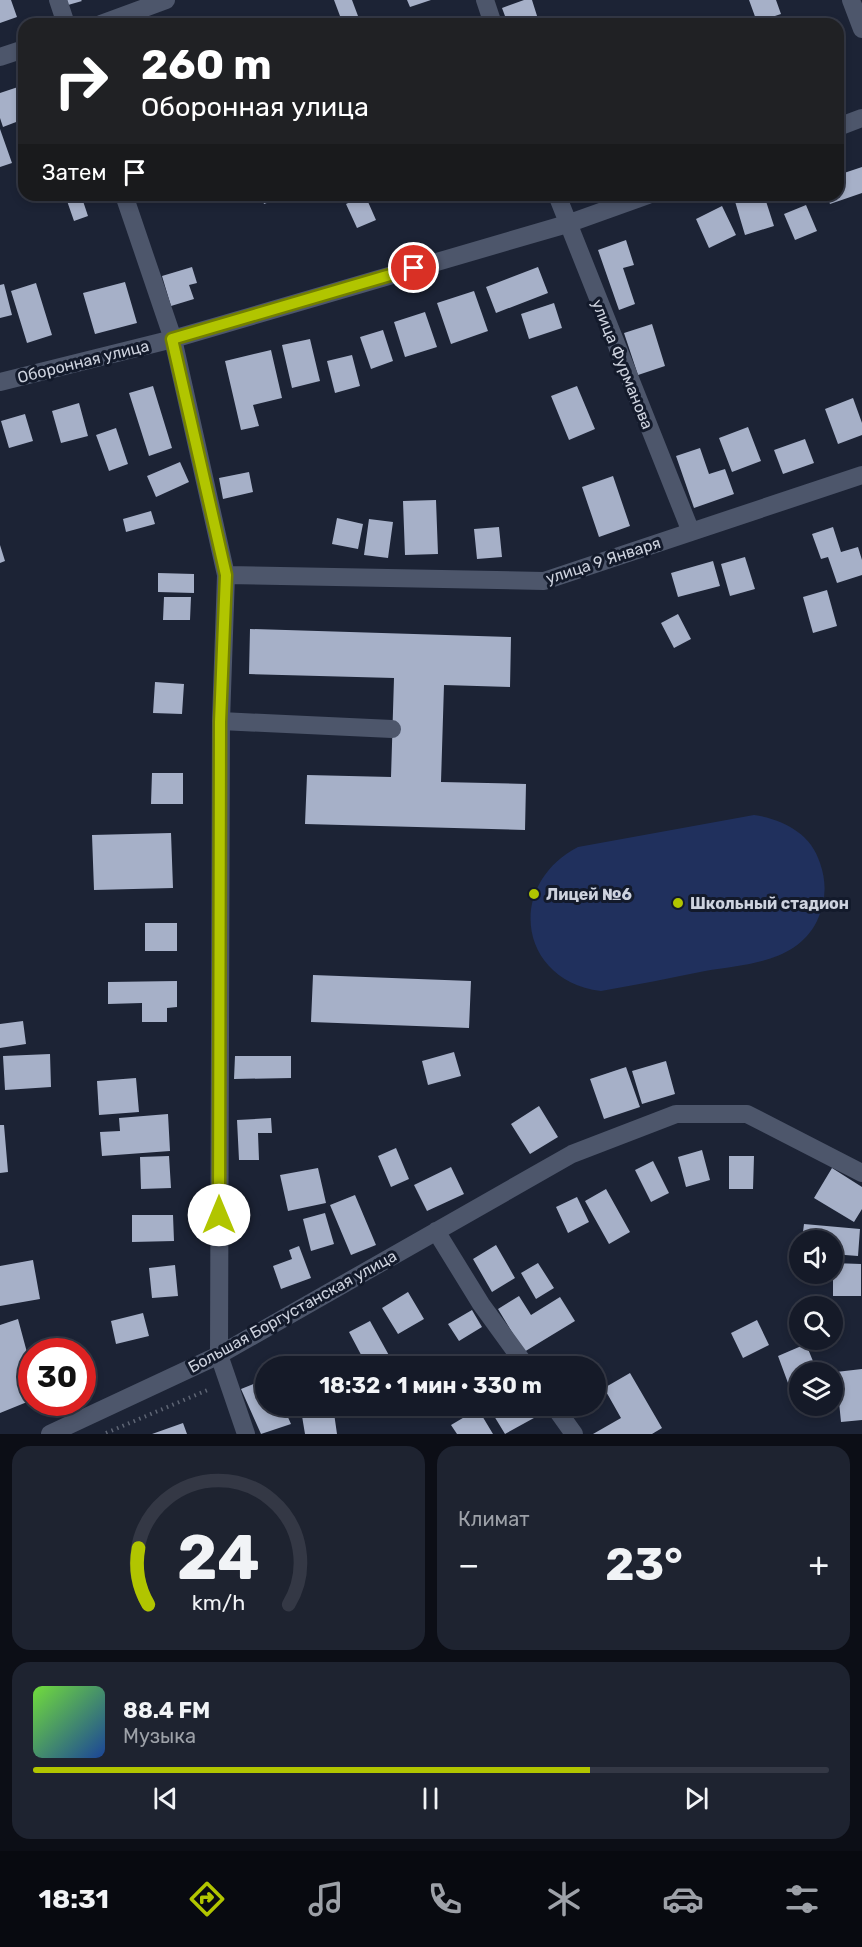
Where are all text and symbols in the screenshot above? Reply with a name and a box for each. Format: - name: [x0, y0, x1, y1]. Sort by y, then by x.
- text: 260 m: [141, 40, 272, 90]
- icon: right: [42, 42, 120, 120]
- text: Оборонная улица: [141, 91, 369, 123]
- icon: arrive: [118, 156, 151, 189]
- text: Затем: [42, 159, 106, 186]
- pin: [388, 242, 439, 293]
- icon: arrive: [397, 251, 430, 284]
- street label: улица Фурманова: [588, 296, 657, 432]
- street label: Оборонная улица: [15, 336, 151, 387]
- street label: улица 9 Января: [543, 533, 663, 588]
- place label: Лицей №6: [546, 885, 632, 904]
- marker: Лицей №6: [527, 887, 541, 901]
- place label: Школьный стадион: [690, 894, 849, 913]
- marker: Школьный стадион: [671, 896, 685, 910]
- position arrow: [187, 1183, 251, 1247]
- map controls: [789, 1230, 843, 1416]
- button: sound: [789, 1230, 843, 1284]
- street label: Большая Боргустанская улица: [185, 1246, 400, 1377]
- button: search: [789, 1296, 843, 1350]
- speed limit sign: 30: [18, 1338, 96, 1416]
- button: layers: [789, 1362, 843, 1416]
- text: 18:32 · 1 мин · 330 m: [319, 1372, 542, 1399]
- text: Климат: [458, 1507, 530, 1531]
- text: 24: [177, 1521, 260, 1595]
- text: 23°: [605, 1538, 683, 1591]
- text: −: [458, 1545, 479, 1584]
- text: +: [808, 1545, 829, 1584]
- text: km/h: [192, 1590, 245, 1615]
- text: 88.4 FM: [123, 1697, 210, 1724]
- text: Музыка: [123, 1724, 196, 1748]
- icon: previous: [149, 1782, 182, 1815]
- icon: pause: [414, 1782, 447, 1815]
- icon: next: [680, 1782, 713, 1815]
- icon: directions: [186, 1878, 228, 1920]
- icon: music: [305, 1878, 347, 1920]
- icon: phone: [424, 1878, 466, 1920]
- icon: climate: [543, 1878, 585, 1920]
- icon: car: [662, 1878, 704, 1920]
- icon: filters: [781, 1878, 823, 1920]
- text: 18:31: [39, 1883, 109, 1915]

